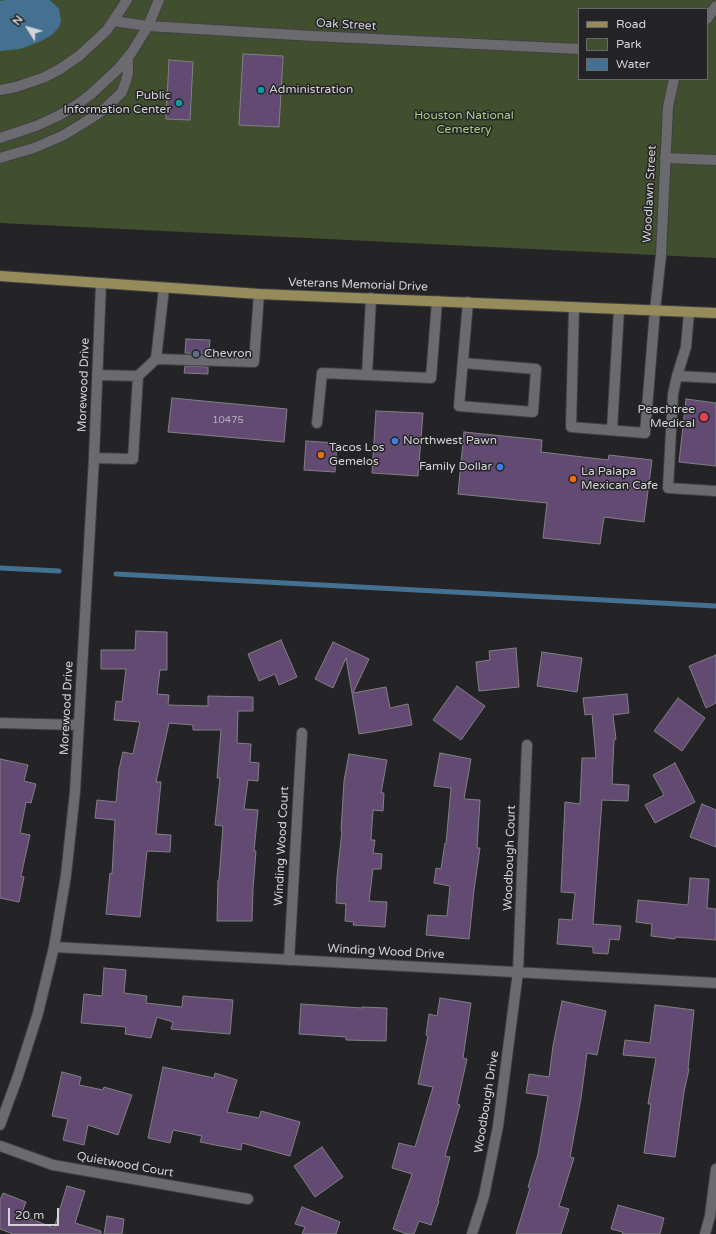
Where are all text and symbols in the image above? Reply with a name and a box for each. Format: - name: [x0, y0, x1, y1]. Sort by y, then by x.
- north arrow: [8, 8, 48, 48]
- legend: [578, 8, 708, 80]
- text: N: [10, 13, 26, 28]
- street label: Oak Street: [316, 16, 376, 34]
- text: Road: [616, 17, 646, 31]
- text: Park: [616, 37, 642, 51]
- text: Water: [616, 57, 650, 71]
- place label: Administration: [269, 83, 353, 97]
- marker: Administration: [256, 85, 266, 95]
- place label: Public Information Center: [64, 89, 171, 117]
- marker: Public Information Center: [174, 98, 184, 108]
- park label: Houston National Cemetery: [414, 109, 514, 137]
- street label: Woodlawn Street: [640, 145, 660, 243]
- street label: Veterans Memorial Drive: [288, 275, 428, 295]
- street label: Morewood Drive: [75, 338, 93, 432]
- place label: Chevron: [204, 347, 252, 361]
- marker: Chevron: [191, 349, 201, 359]
- place label: Peachtree Medical: [637, 403, 695, 431]
- marker: Peachtree Medical: [698, 411, 710, 423]
- house number: 10475: [212, 414, 244, 426]
- place label: Northwest Pawn: [403, 434, 497, 448]
- marker: Northwest Pawn: [390, 436, 400, 446]
- place label: Tacos Los Gemelos: [329, 441, 385, 469]
- marker: Tacos Los Gemelos: [316, 450, 326, 460]
- place label: Family Dollar: [419, 460, 492, 474]
- marker: Family Dollar: [495, 462, 505, 472]
- place label: La Palapa Mexican Cafe: [581, 465, 658, 493]
- marker: La Palapa Mexican Cafe: [568, 474, 578, 484]
- street label: Morewood Drive: [57, 661, 77, 755]
- street label: Winding Wood Court: [272, 786, 292, 906]
- street label: Woodbough Court: [501, 805, 519, 911]
- street label: Winding Wood Drive: [327, 942, 445, 962]
- street label: Woodbough Drive: [472, 1050, 502, 1154]
- street label: Quietwood Court: [76, 1149, 174, 1181]
- scale bar: [10, 1200, 61, 1226]
- text: 20 m: [15, 1208, 44, 1222]

